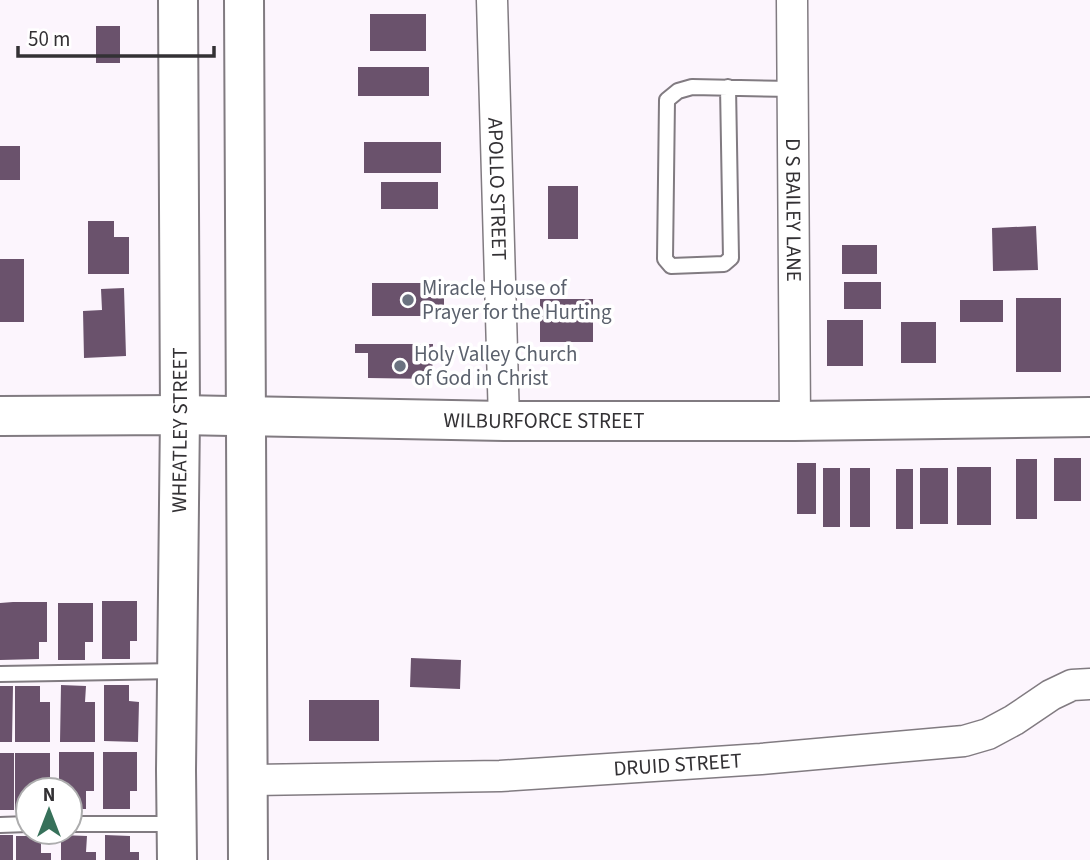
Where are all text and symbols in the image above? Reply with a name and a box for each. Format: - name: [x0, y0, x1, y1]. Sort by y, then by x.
- scale bar: [18, 14, 214, 58]
- text: 50 m: [28, 24, 70, 54]
- street label: APOLLO STREET: [480, 117, 514, 261]
- street label: D S BAILEY LANE: [778, 138, 809, 282]
- place label: Miracle House of Prayer for the Hurting: [422, 273, 612, 327]
- marker: Miracle House of Prayer for the Hurting: [400, 292, 416, 308]
- place label: Holy Valley Church of God in Christ: [414, 339, 578, 393]
- street label: WHEATLEY STREET: [164, 347, 195, 513]
- marker: Holy Valley Church of God in Christ: [392, 358, 408, 374]
- street label: WILBURFORCE STREET: [443, 405, 644, 436]
- street label: DRUID STREET: [612, 745, 743, 784]
- north arrow: [14, 776, 84, 846]
- text: N: [43, 782, 55, 809]

